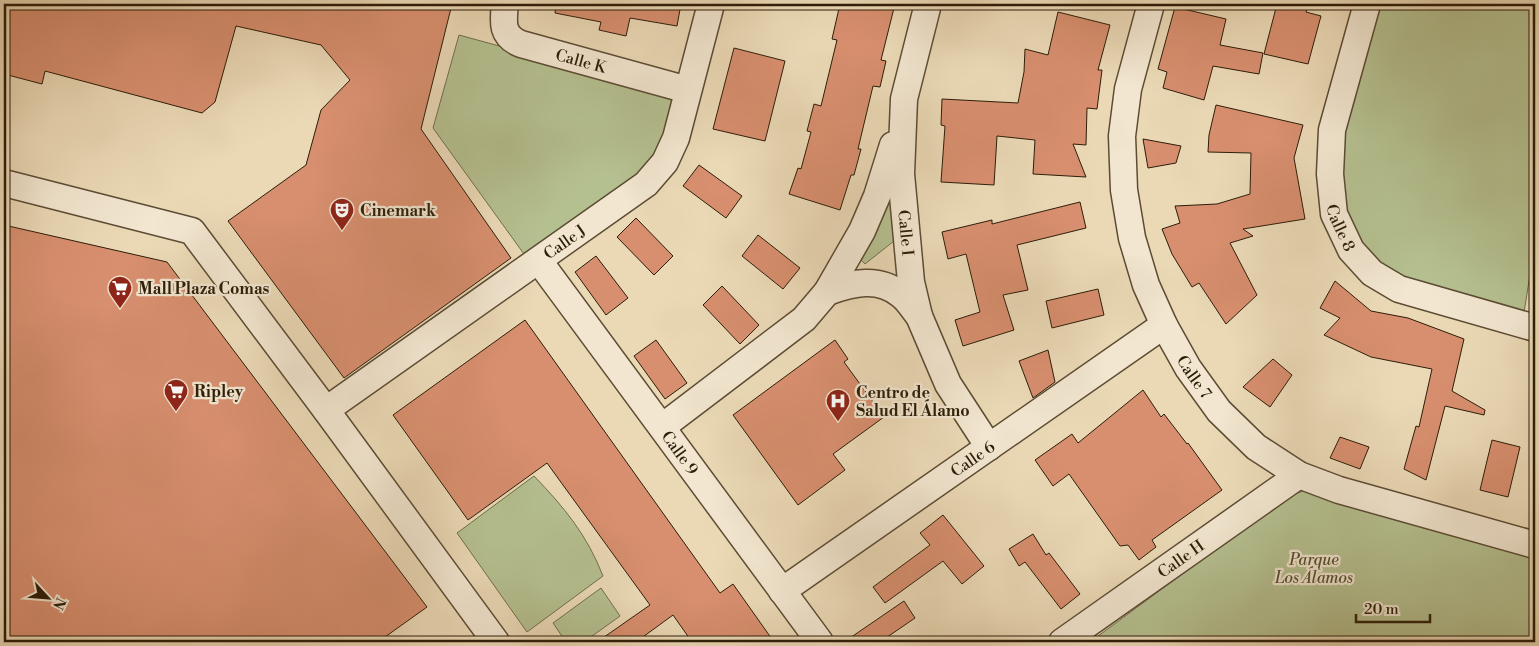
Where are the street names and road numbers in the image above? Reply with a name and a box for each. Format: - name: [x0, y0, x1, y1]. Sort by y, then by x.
- street label: Calle K: [553, 45, 610, 78]
- street label: Calle 8: [1322, 203, 1359, 255]
- street label: Calle I: [893, 209, 918, 257]
- street label: Calle J: [540, 221, 590, 264]
- street label: Calle 7: [1172, 352, 1216, 403]
- street label: Calle 9: [657, 427, 702, 479]
- street label: Calle 6: [947, 437, 999, 482]
- street label: Calle H: [1154, 536, 1209, 583]

